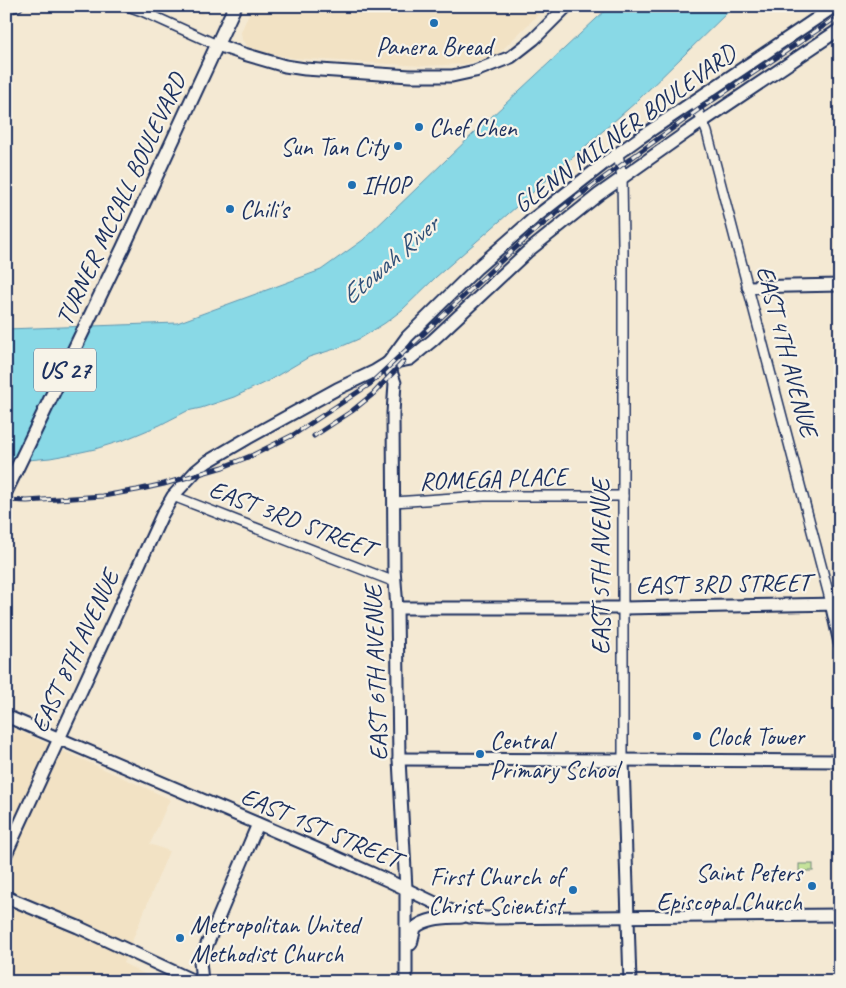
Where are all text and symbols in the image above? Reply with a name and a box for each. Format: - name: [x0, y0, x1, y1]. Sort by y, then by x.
- marker: Panera Bread: [428, 17, 440, 29]
- place label: Panera Bread: [376, 31, 496, 63]
- street label: GLENN MILNER BOULEVARD: [507, 36, 744, 220]
- street label: TURNER MCCALL BOULEVARD: [48, 67, 194, 331]
- place label: Chef Chen: [429, 112, 517, 144]
- marker: Chef Chen: [413, 121, 425, 133]
- place label: Sun Tan City: [280, 131, 390, 163]
- marker: Sun Tan City: [392, 140, 404, 152]
- place label: IHOP: [362, 170, 413, 202]
- marker: IHOP: [346, 179, 358, 191]
- place label: Chili's: [240, 194, 291, 226]
- marker: Chili's: [224, 203, 236, 215]
- water label: Etowah River: [334, 207, 448, 312]
- street label: EAST 4TH AVENUE: [749, 262, 826, 443]
- road number: US 27: [34, 348, 96, 392]
- street label: ROMEGA PLACE: [419, 460, 570, 498]
- street label: EAST 3RD STREET: [205, 473, 385, 567]
- street label: EAST 5TH AVENUE: [585, 476, 617, 655]
- street label: EAST 8TH AVENUE: [23, 563, 128, 738]
- street label: EAST 3RD STREET: [636, 566, 817, 602]
- street label: EAST 6TH AVENUE: [357, 582, 395, 761]
- place label: Clock Tower: [707, 721, 806, 753]
- place label: Central Primary School: [490, 725, 623, 786]
- marker: Clock Tower: [691, 730, 703, 742]
- marker: Central Primary School: [474, 748, 486, 760]
- street label: EAST 1ST STREET: [236, 780, 411, 878]
- place label: Saint Peters Episcopal Church: [656, 857, 804, 918]
- place label: First Church of Christ Scientist: [428, 861, 568, 922]
- marker: Saint Peters Episcopal Church: [806, 880, 818, 892]
- marker: First Church of Christ Scientist: [567, 884, 579, 896]
- place label: Metropolitan United Methodist Church: [190, 909, 362, 970]
- marker: Metropolitan United Methodist Church: [174, 932, 186, 944]

